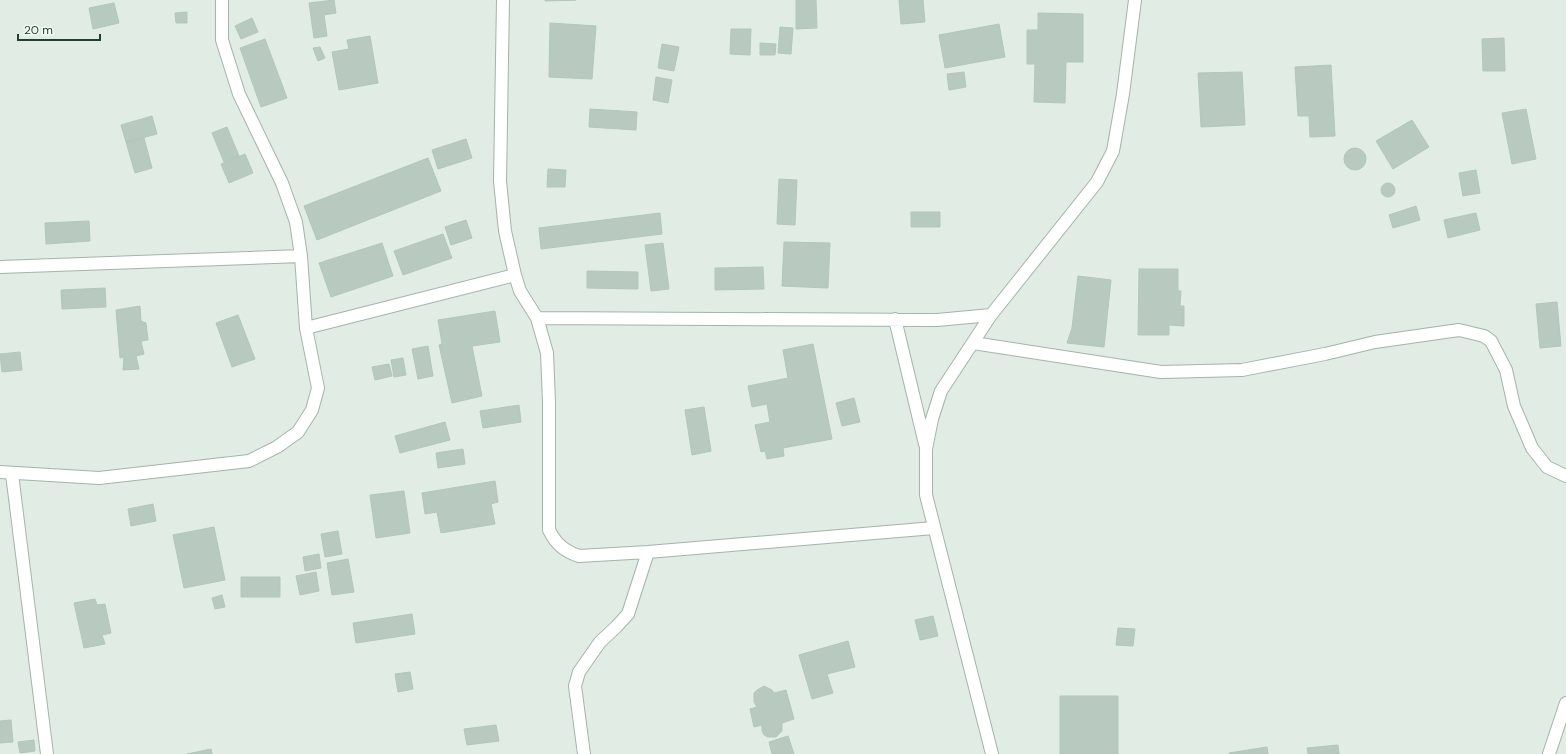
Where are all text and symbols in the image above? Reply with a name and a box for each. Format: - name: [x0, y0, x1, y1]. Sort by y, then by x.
- scale bar: [18, 16, 100, 42]
- text: 20 m: [24, 22, 53, 38]

